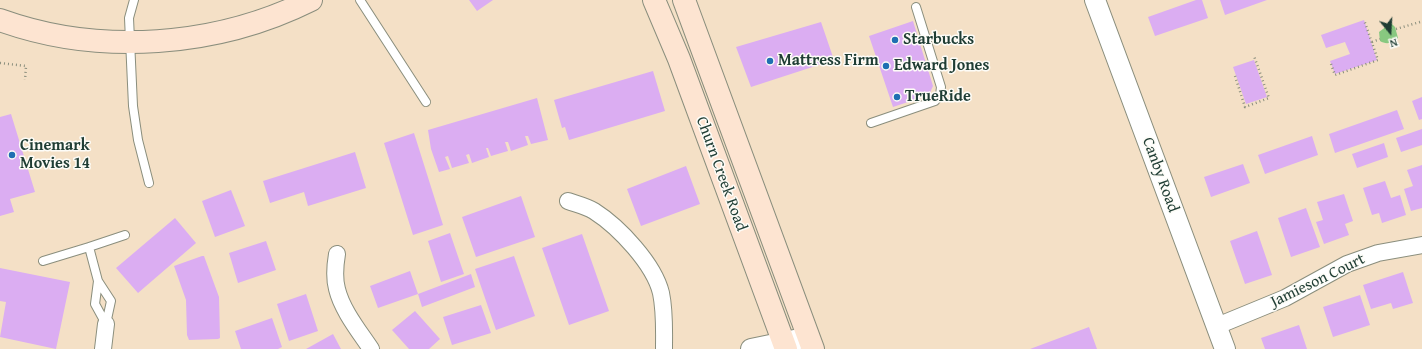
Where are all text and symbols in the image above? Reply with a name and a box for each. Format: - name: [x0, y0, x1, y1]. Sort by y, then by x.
- north arrow: [1370, 12, 1410, 52]
- place label: Starbucks: [903, 30, 974, 50]
- marker: Starbucks: [890, 35, 900, 45]
- text: N: [1388, 35, 1400, 52]
- place label: Mattress Firm: [778, 51, 879, 71]
- marker: Mattress Firm: [765, 56, 775, 66]
- place label: Edward Jones: [894, 56, 989, 76]
- marker: Edward Jones: [881, 61, 891, 71]
- place label: TrueRide: [905, 87, 971, 107]
- marker: TrueRide: [892, 92, 902, 102]
- street label: Churn Creek Road: [691, 114, 751, 234]
- street label: Canby Road: [1138, 135, 1182, 215]
- place label: Cinemark Movies 14: [20, 136, 90, 174]
- marker: Cinemark Movies 14: [7, 150, 17, 160]
- street label: Jamieson Court: [1268, 250, 1368, 312]

